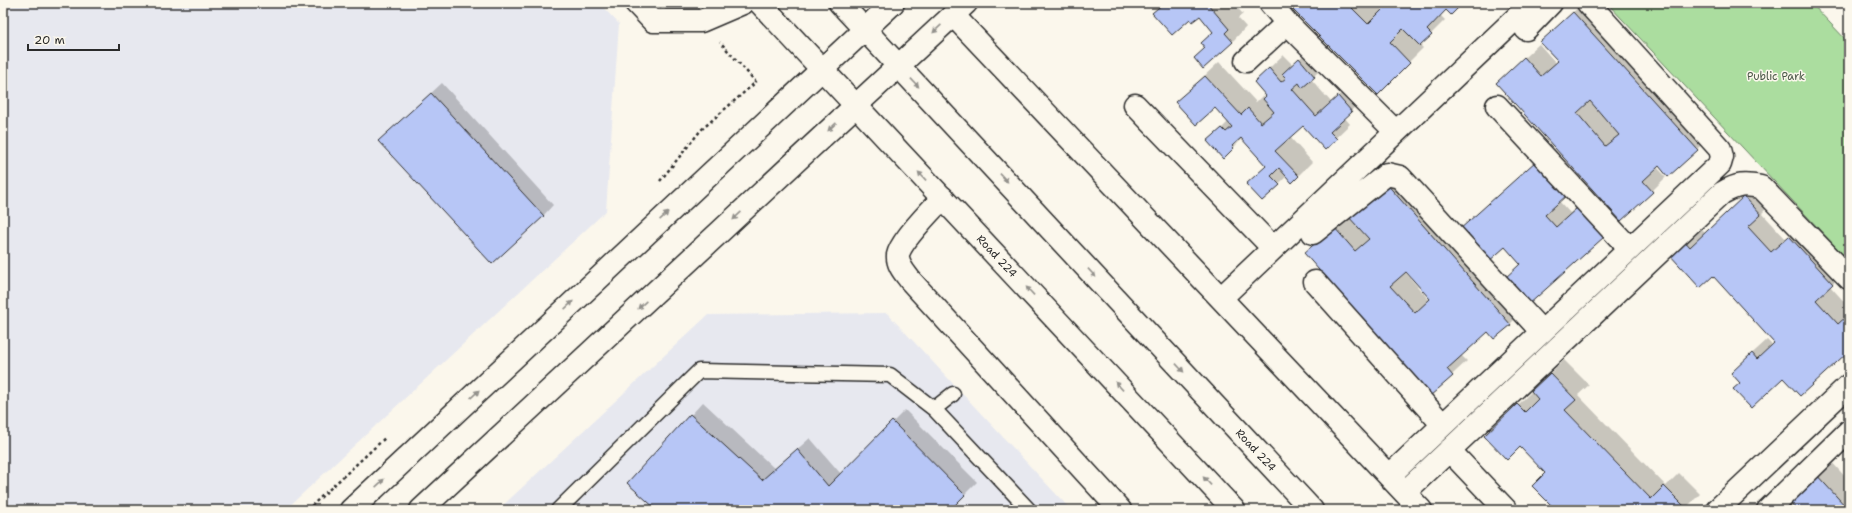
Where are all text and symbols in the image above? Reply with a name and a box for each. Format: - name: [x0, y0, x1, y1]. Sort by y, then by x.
- one-way arrow: [932, 25, 943, 34]
- scale bar: [28, 26, 119, 52]
- text: 20 m: [34, 32, 65, 48]
- park label: Public Park: [1747, 69, 1805, 84]
- one-way arrow: [910, 78, 919, 87]
- one-way arrow: [827, 123, 837, 132]
- one-way arrow: [917, 171, 927, 181]
- one-way arrow: [999, 173, 1008, 183]
- one-way arrow: [732, 211, 742, 221]
- one-way arrow: [659, 212, 669, 221]
- street label: Road 224: [973, 232, 1020, 281]
- one-way arrow: [1087, 268, 1097, 278]
- one-way arrow: [1026, 287, 1035, 296]
- one-way arrow: [636, 300, 647, 309]
- one-way arrow: [564, 301, 575, 310]
- one-way arrow: [1176, 363, 1185, 373]
- one-way arrow: [1114, 381, 1123, 392]
- one-way arrow: [470, 390, 480, 399]
- street label: Road 224: [1232, 426, 1279, 475]
- one-way arrow: [1203, 476, 1212, 487]
- one-way arrow: [375, 479, 385, 488]

